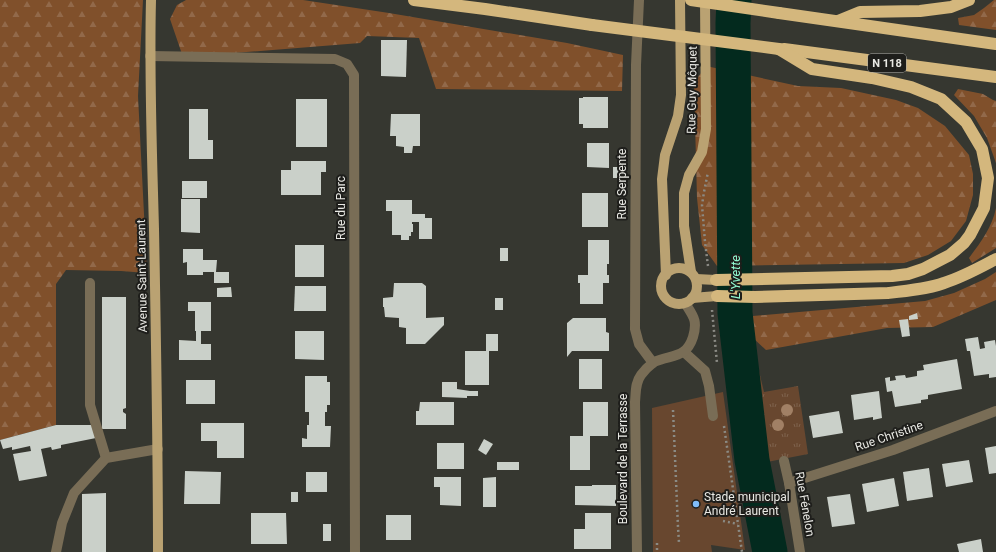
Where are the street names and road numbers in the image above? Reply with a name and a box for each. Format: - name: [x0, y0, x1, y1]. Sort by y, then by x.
- street label: Rue Guy Môquet: [684, 46, 700, 134]
- road number: N 118: [868, 54, 906, 72]
- street label: Rue Serpente: [615, 149, 629, 219]
- street label: Rue du Parc: [334, 176, 348, 240]
- street label: Avenue Saint-Laurent: [134, 219, 150, 333]
- street label: Boulevard de la Terrasse: [616, 394, 630, 524]
- street label: Rue Christine: [853, 418, 925, 454]
- street label: Rue Fénelon: [792, 470, 818, 538]

